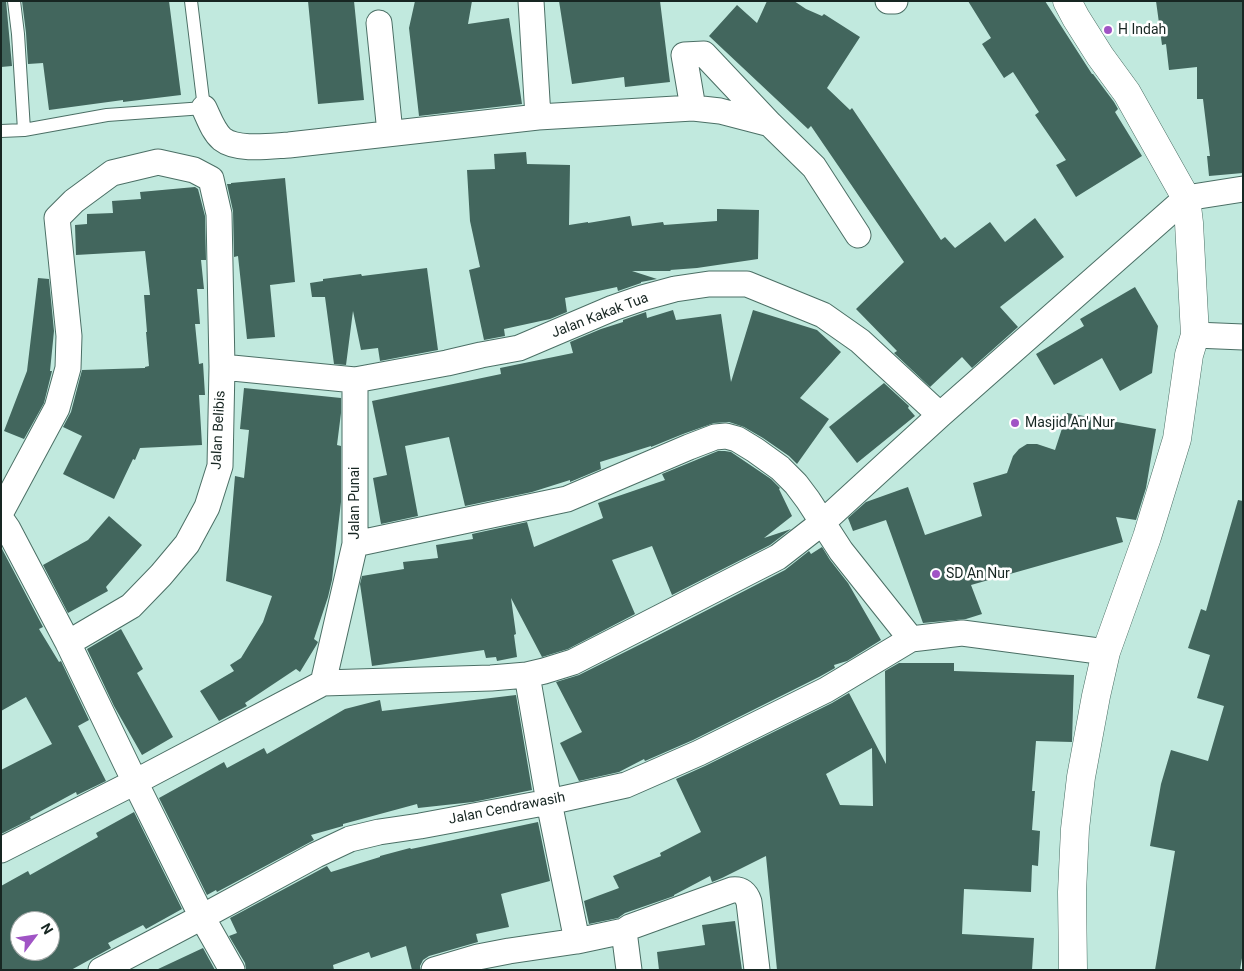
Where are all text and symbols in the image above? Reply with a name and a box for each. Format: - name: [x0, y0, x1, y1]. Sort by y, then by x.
- place label: H Indah: [1118, 22, 1166, 38]
- marker: H Indah: [1102, 24, 1114, 36]
- street label: Jalan Kakak Tua: [549, 290, 651, 342]
- street label: Jalan Belibis: [209, 390, 229, 470]
- place label: Masjid An' Nur: [1025, 415, 1115, 431]
- marker: Masjid An' Nur: [1009, 417, 1021, 429]
- street label: Jalan Punai: [347, 467, 363, 539]
- place label: SD An Nur: [946, 566, 1010, 582]
- marker: SD An Nur: [930, 568, 942, 580]
- street label: Jalan Cendrawasih: [447, 789, 567, 829]
- north arrow: [10, 911, 60, 961]
- text: N: [38, 920, 56, 937]

